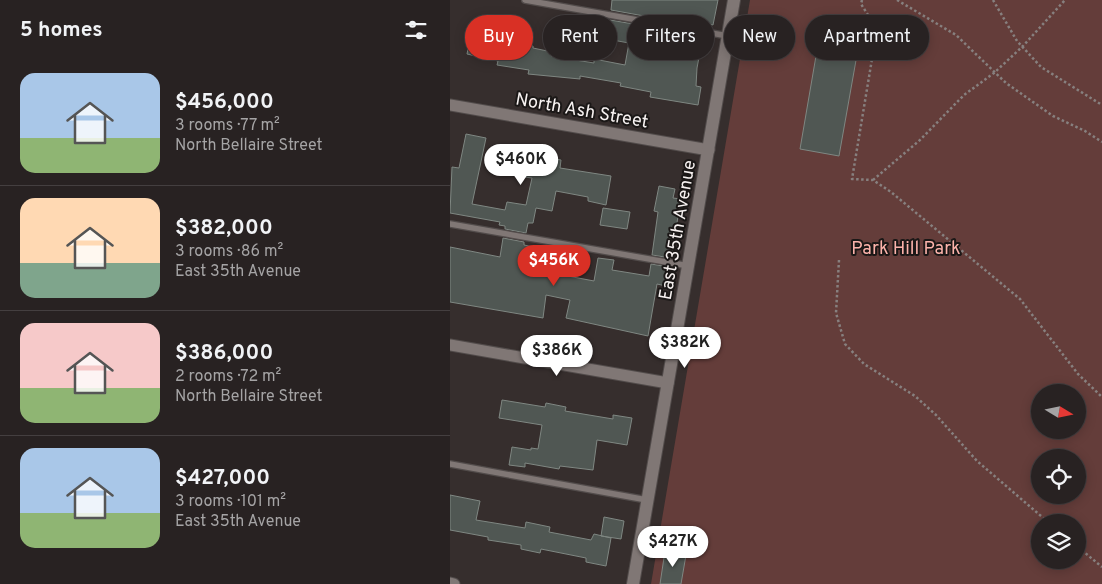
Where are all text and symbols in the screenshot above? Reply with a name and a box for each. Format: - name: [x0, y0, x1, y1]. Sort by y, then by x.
- chip: Buy: [465, 15, 533, 60]
- chip: Rent: [543, 15, 617, 60]
- chip: Filters: [627, 15, 714, 60]
- chip: New: [724, 15, 795, 60]
- chip: Apartment: [805, 15, 929, 60]
- icon: filters: [402, 16, 430, 44]
- text: 5 homes: [20, 17, 103, 44]
- street label: North Ash Street: [513, 88, 650, 134]
- text: $456,000: [175, 89, 274, 116]
- icon: home: [60, 93, 120, 153]
- text: 3 rooms · 77 m²: [175, 116, 280, 136]
- text: North Bellaire Street: [175, 136, 323, 156]
- pin: $460K: [486, 144, 556, 186]
- text: $460K: [495, 150, 547, 170]
- street label: East 35th Avenue: [655, 158, 702, 302]
- text: $382,000: [175, 215, 273, 242]
- icon: home: [60, 218, 120, 278]
- park label: Park Hill Park: [851, 238, 961, 261]
- text: 3 rooms · 86 m²: [175, 242, 283, 262]
- pin: $456K: [519, 244, 589, 287]
- text: $456K: [529, 251, 579, 271]
- text: East 35th Avenue: [175, 262, 301, 282]
- pin: $382K: [650, 326, 720, 369]
- text: $382K: [660, 333, 710, 353]
- pin: $386K: [522, 334, 592, 377]
- text: $386,000: [175, 340, 273, 367]
- text: $386K: [532, 341, 582, 361]
- icon: home: [60, 343, 120, 403]
- text: 2 rooms · 72 m²: [175, 367, 281, 387]
- north arrow: [1031, 384, 1086, 439]
- map controls: [1031, 384, 1086, 569]
- text: North Bellaire Street: [175, 387, 323, 407]
- button: locate: [1031, 449, 1086, 504]
- text: $427,000: [175, 465, 270, 492]
- icon: home: [60, 468, 120, 528]
- text: 3 rooms · 101 m²: [175, 492, 286, 512]
- text: East 35th Avenue: [175, 512, 301, 532]
- button: layers: [1031, 514, 1086, 569]
- pin: $427K: [638, 526, 708, 568]
- text: $427K: [648, 532, 698, 552]

